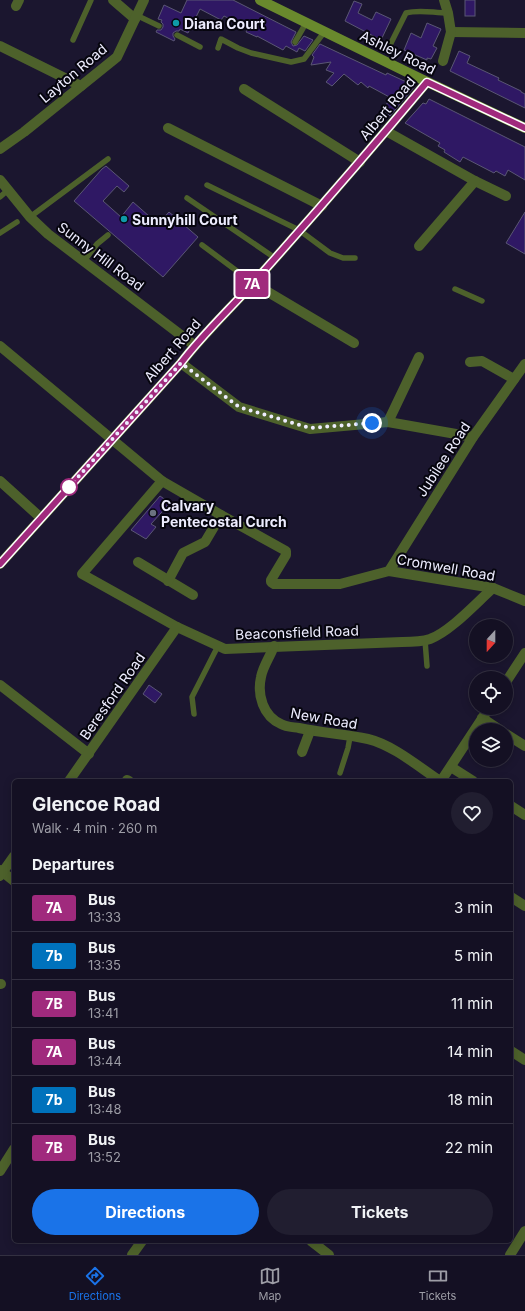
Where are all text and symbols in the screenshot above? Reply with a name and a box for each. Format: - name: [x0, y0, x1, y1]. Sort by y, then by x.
- place label: Diana Court: [184, 15, 265, 32]
- marker: Diana Court: [171, 18, 181, 28]
- street label: Ashley Road: [357, 26, 439, 78]
- street label: Layton Road: [36, 40, 110, 106]
- street label: Albert Road: [356, 73, 418, 143]
- place label: Sunnyhill Court: [132, 211, 238, 228]
- marker: Sunnyhill Court: [119, 214, 129, 224]
- street label: Sunny Hill Road: [54, 218, 148, 294]
- line badge: 7A: [234, 271, 270, 297]
- text: 7A: [243, 275, 261, 292]
- street label: Albert Road: [140, 315, 204, 385]
- your location: [362, 413, 382, 433]
- street label: Jubilee Road: [413, 418, 473, 500]
- unlabelled marker: [60, 478, 78, 496]
- place label: Calvary Pentecostal Curch: [161, 497, 287, 530]
- marker: Calvary Pentecostal Curch: [148, 508, 158, 518]
- street label: Cromwell Road: [395, 550, 497, 584]
- north arrow: [469, 619, 513, 663]
- map controls: [469, 619, 513, 767]
- street label: Beaconsfield Road: [235, 621, 359, 643]
- street label: Beresford Road: [76, 649, 148, 743]
- button: locate: [469, 671, 513, 715]
- street label: New Road: [289, 704, 359, 732]
- button: layers: [469, 723, 513, 767]
- button: heart: [451, 792, 493, 834]
- text: Glencoe Road: [32, 793, 160, 816]
- text: Walk · 4 min · 260 m: [32, 820, 157, 836]
- text: Departures: [32, 855, 114, 874]
- text: Bus: [88, 890, 116, 909]
- text: 3 min: [454, 898, 493, 917]
- text: 7A: [45, 899, 63, 916]
- text: 13:33: [88, 909, 121, 925]
- text: Bus: [88, 938, 116, 957]
- text: 5 min: [454, 946, 493, 965]
- text: 7b: [46, 947, 62, 964]
- text: 13:35: [88, 957, 121, 973]
- text: Bus: [88, 986, 116, 1005]
- text: 11 min: [451, 994, 493, 1013]
- text: 7B: [45, 995, 63, 1012]
- text: 13:41: [88, 1005, 119, 1021]
- text: Bus: [88, 1034, 116, 1053]
- text: 14 min: [447, 1042, 493, 1061]
- text: 7A: [45, 1043, 63, 1060]
- text: 13:44: [88, 1053, 122, 1069]
- text: Bus: [88, 1082, 116, 1101]
- text: 18 min: [448, 1090, 493, 1109]
- text: 7b: [46, 1091, 62, 1108]
- text: 13:48: [88, 1101, 122, 1117]
- text: Bus: [88, 1130, 116, 1149]
- text: 22 min: [445, 1138, 493, 1157]
- text: 7B: [45, 1139, 63, 1156]
- text: 13:52: [88, 1149, 121, 1165]
- button: Directions: [32, 1189, 259, 1235]
- button: Tickets: [267, 1189, 493, 1235]
- tab: Directions: [69, 1265, 121, 1303]
- tab: Map: [258, 1265, 281, 1303]
- tab: Tickets: [419, 1265, 456, 1303]

